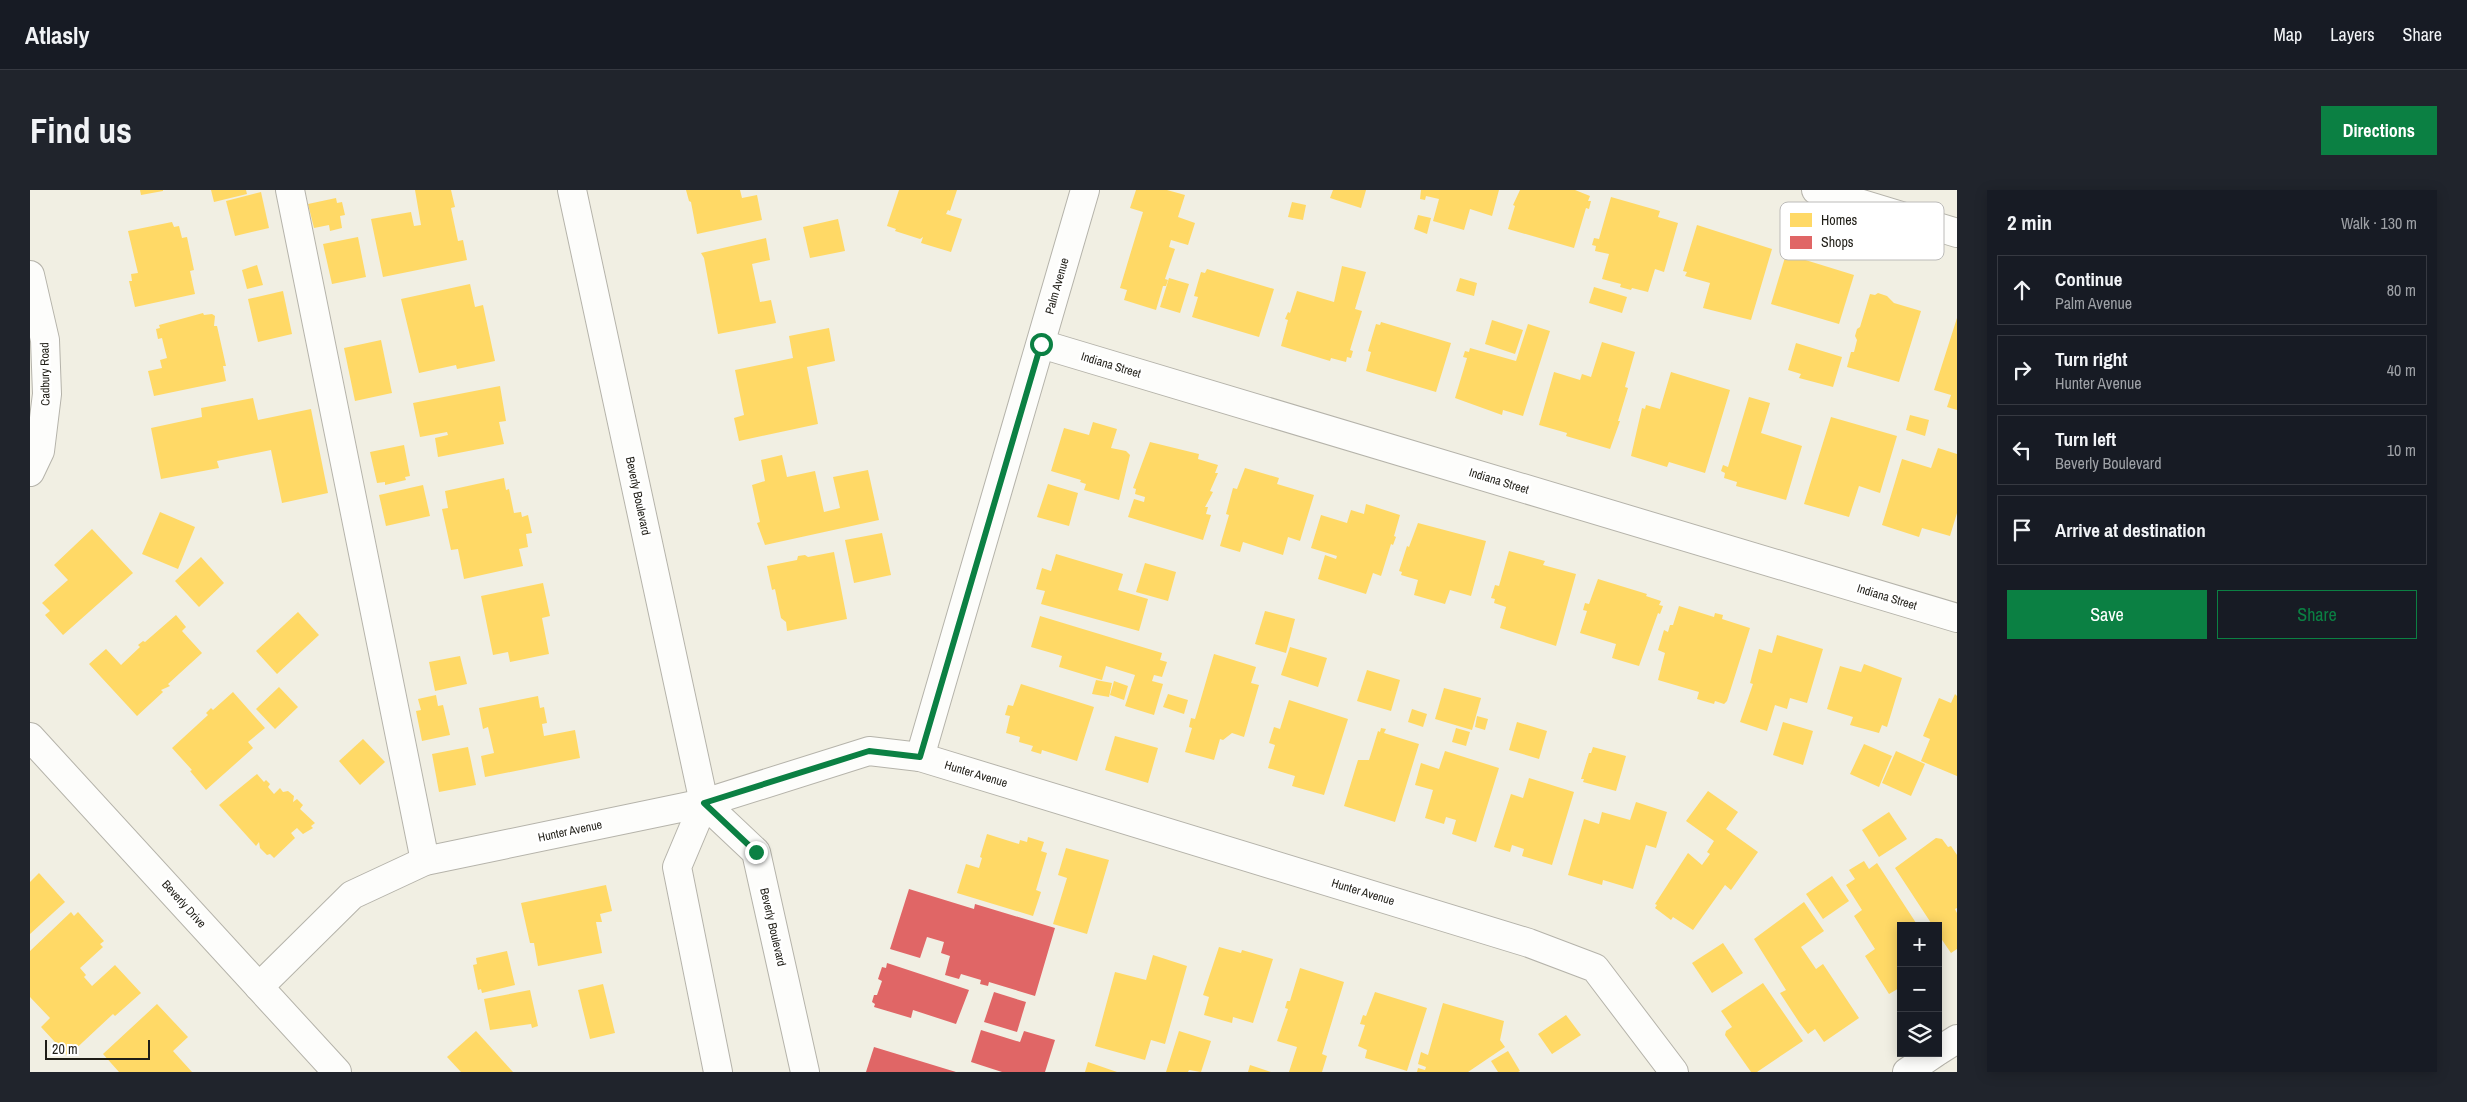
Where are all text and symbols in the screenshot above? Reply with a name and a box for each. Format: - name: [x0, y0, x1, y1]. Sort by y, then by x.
- text: Atlasly: [25, 19, 90, 51]
- text: Map: [2274, 22, 2302, 47]
- text: Layers: [2330, 22, 2375, 47]
- text: Share: [2403, 22, 2442, 47]
- button: Directions: [2321, 106, 2437, 155]
- text: Find us: [30, 107, 132, 154]
- legend: [1780, 202, 1944, 260]
- text: 2 min: [2007, 208, 2052, 237]
- text: Homes: [1821, 211, 1858, 229]
- text: Walk · 130 m: [2341, 212, 2417, 234]
- text: Shops: [1821, 233, 1854, 251]
- street label: Palm Avenue: [1041, 256, 1073, 316]
- text: Continue: [2055, 266, 2123, 292]
- icon: ahead: [2008, 276, 2036, 304]
- text: 80 m: [2387, 279, 2416, 301]
- text: Palm Avenue: [2055, 292, 2132, 314]
- route start: [1030, 333, 1053, 356]
- street label: Cadbury Road: [36, 342, 54, 406]
- text: Turn right: [2055, 346, 2127, 372]
- street label: Indiana Street: [1079, 348, 1143, 382]
- icon: right: [2008, 356, 2036, 384]
- text: 40 m: [2387, 359, 2416, 381]
- text: Hunter Avenue: [2055, 372, 2142, 394]
- text: Turn left: [2055, 426, 2116, 452]
- icon: left: [2008, 436, 2036, 464]
- text: 10 m: [2387, 439, 2416, 461]
- text: Beverly Boulevard: [2055, 452, 2161, 474]
- street label: Beverly Boulevard: [622, 455, 654, 537]
- street label: Indiana Street: [1467, 464, 1531, 498]
- icon: arrive: [2008, 516, 2036, 544]
- text: Arrive at destination: [2055, 517, 2206, 543]
- street label: Indiana Street: [1855, 580, 1919, 614]
- button: Save: [2007, 590, 2207, 639]
- button: Share: [2217, 590, 2417, 639]
- street label: Hunter Avenue: [943, 757, 1009, 791]
- street label: Hunter Avenue: [537, 816, 603, 846]
- route end: [745, 841, 768, 864]
- street label: Hunter Avenue: [1330, 875, 1396, 909]
- street label: Beverly Drive: [158, 877, 210, 931]
- street label: Beverly Boulevard: [756, 886, 790, 968]
- map controls: [1897, 922, 1942, 1057]
- button: +: [1897, 922, 1942, 967]
- button: −: [1897, 967, 1942, 1012]
- button: layers: [1897, 1012, 1942, 1057]
- scale bar: [45, 1037, 150, 1060]
- text: 20 m: [52, 1040, 78, 1058]

